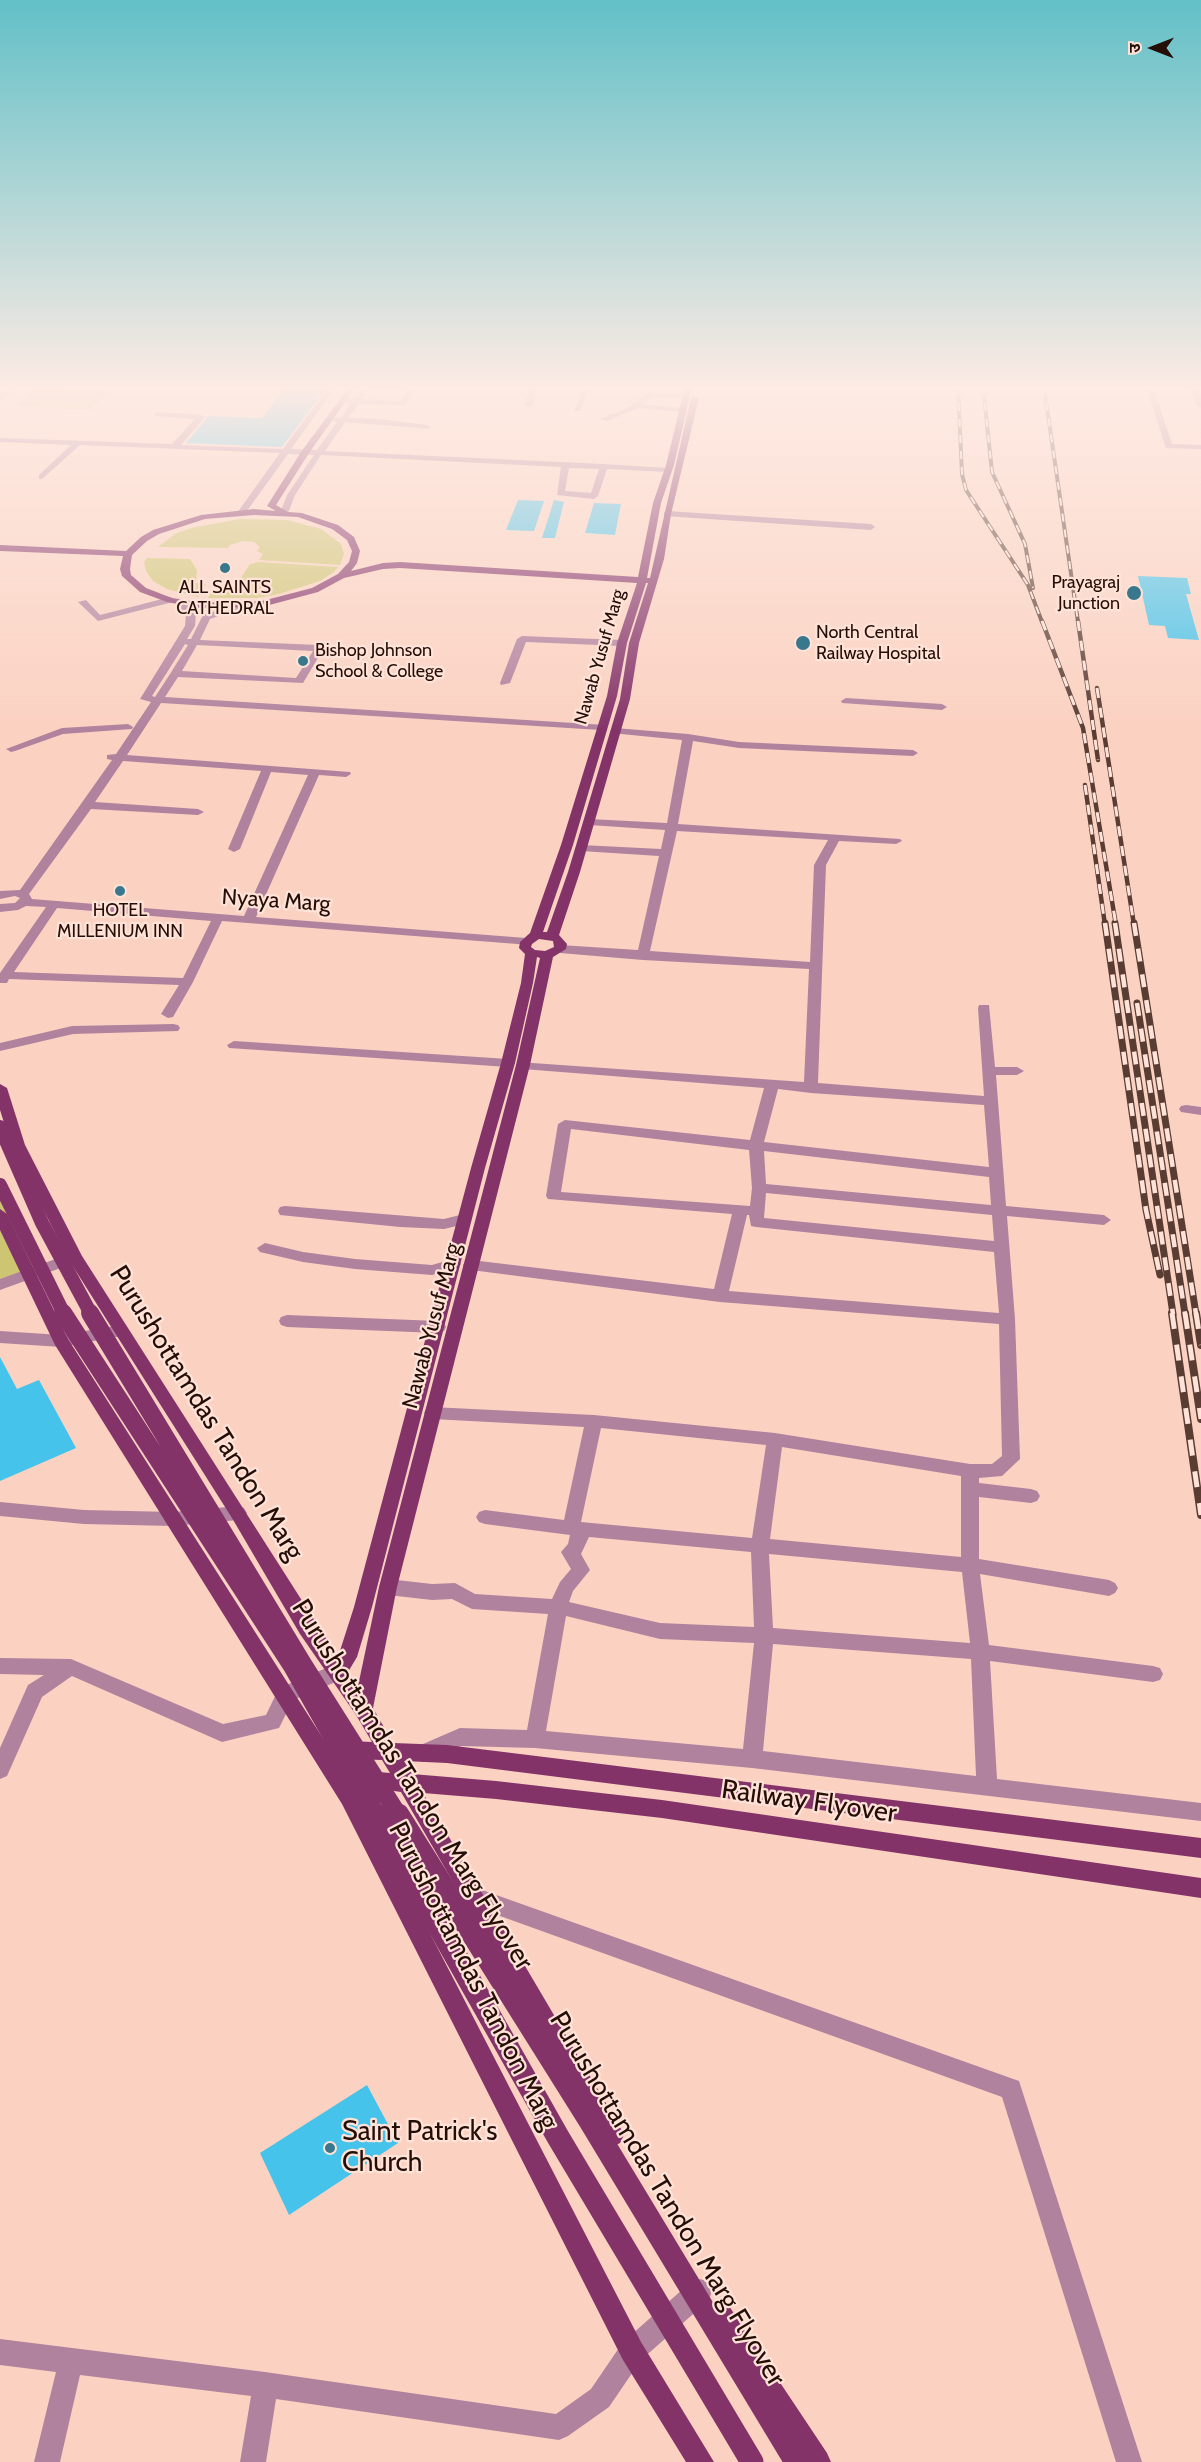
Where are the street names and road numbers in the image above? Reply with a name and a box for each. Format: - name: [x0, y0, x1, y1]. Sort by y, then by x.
- street label: Nawab Yusuf Marg: [570, 587, 630, 727]
- street label: Nyaya Marg: [221, 884, 331, 918]
- street label: Nawab Yusuf Marg: [397, 1240, 467, 1412]
- street label: Purushottamdas Tandon Marg: [102, 1260, 310, 1566]
- street label: Purushottamdas Tandon Marg Flyover: [284, 1594, 540, 1976]
- street label: Railway Flyover: [719, 1774, 899, 1830]
- street label: Purushottamdas Tandon Marg: [381, 1817, 565, 2135]
- street label: Purushottamdas Tandon Marg Flyover: [542, 2006, 792, 2392]

